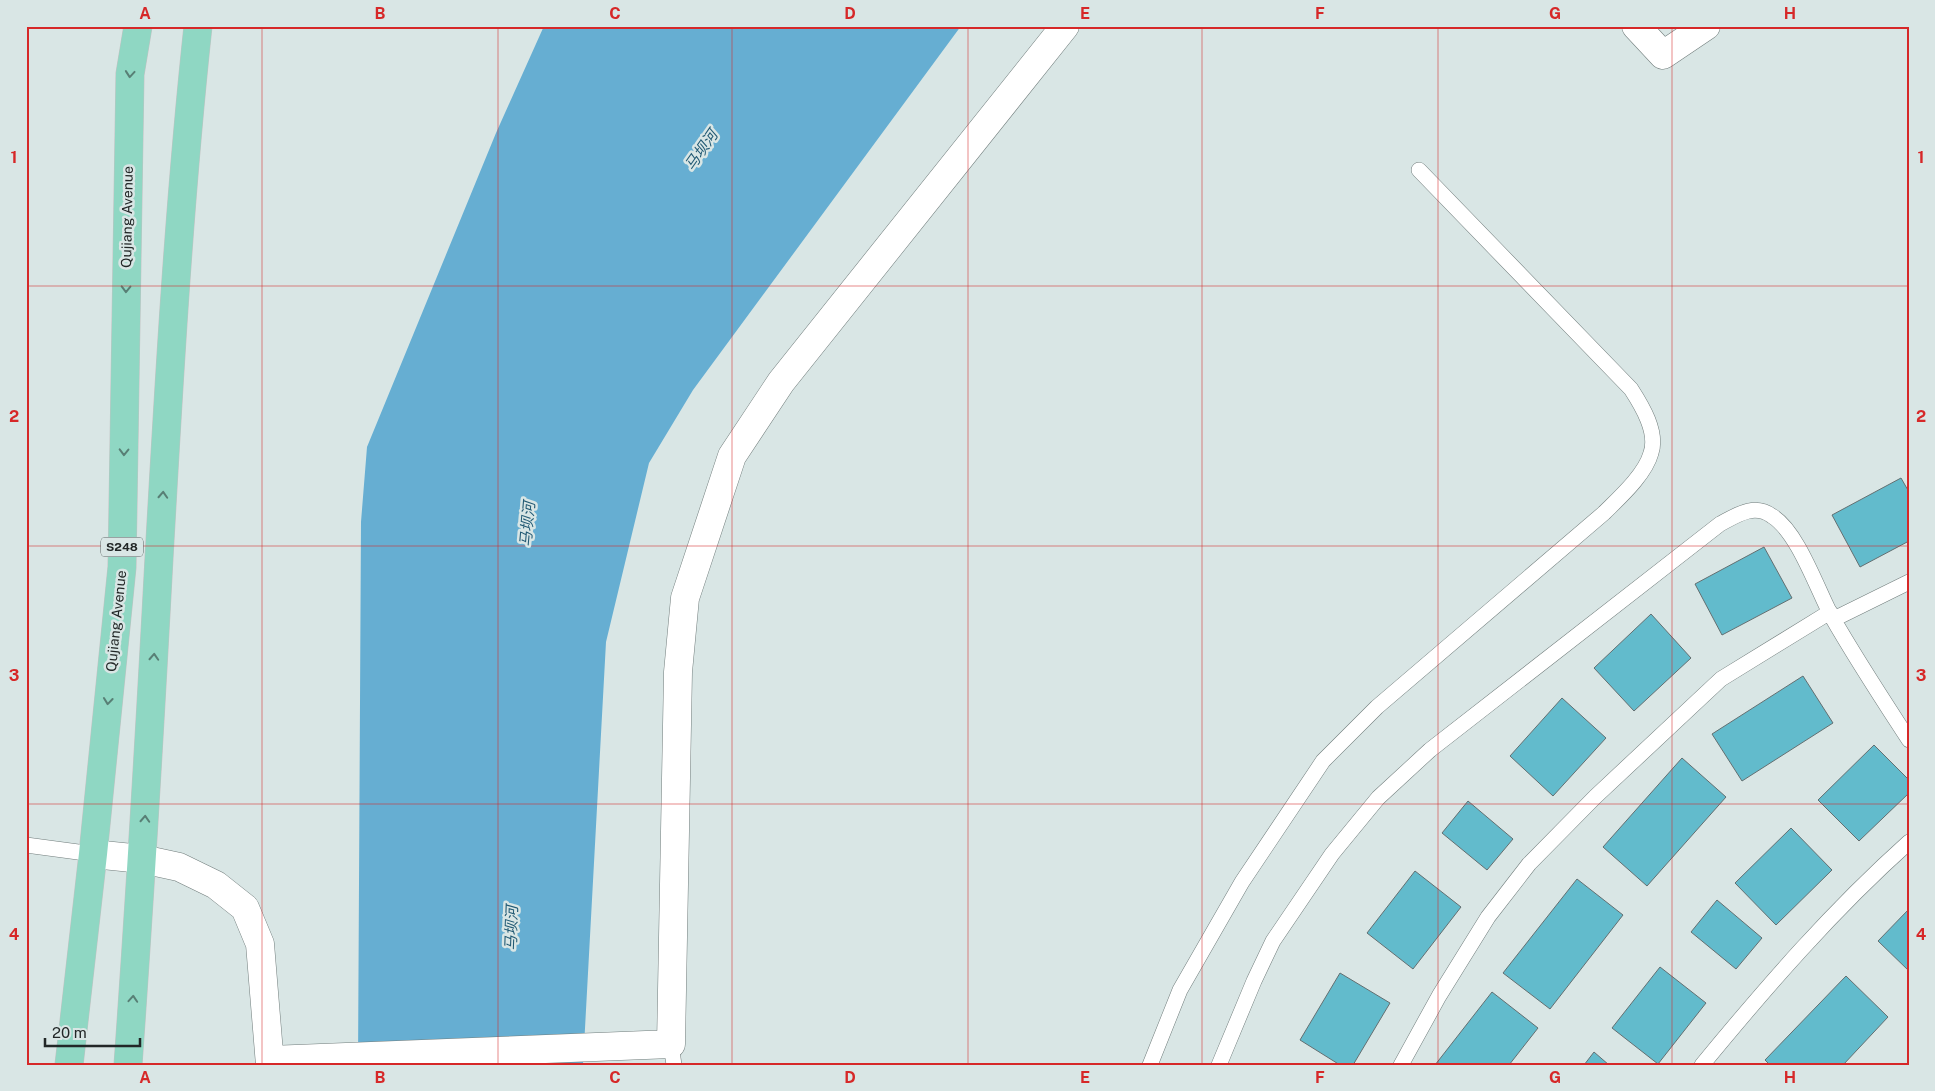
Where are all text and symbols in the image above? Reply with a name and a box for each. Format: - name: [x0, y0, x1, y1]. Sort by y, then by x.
- text: A: [139, 4, 151, 23]
- text: B: [375, 4, 386, 23]
- text: C: [609, 4, 621, 23]
- text: D: [844, 4, 856, 23]
- text: E: [1080, 4, 1090, 23]
- text: F: [1315, 4, 1325, 23]
- text: G: [1549, 4, 1561, 23]
- text: H: [1784, 4, 1796, 23]
- one-way arrow: [125, 71, 136, 79]
- water label: 马坝河: [681, 124, 723, 173]
- text: 1: [11, 148, 17, 167]
- text: 1: [1918, 148, 1924, 167]
- street label: Qujiang Avenue: [118, 166, 136, 268]
- one-way arrow: [121, 286, 131, 293]
- text: 2: [9, 407, 19, 426]
- text: 2: [1916, 407, 1926, 426]
- one-way arrow: [119, 448, 129, 456]
- one-way arrow: [157, 490, 168, 498]
- water label: 马坝河: [517, 498, 538, 547]
- road number: S248: [101, 538, 143, 556]
- street label: Qujiang Avenue: [103, 569, 129, 672]
- one-way arrow: [148, 653, 159, 661]
- text: 3: [9, 666, 19, 685]
- text: 3: [1916, 666, 1926, 685]
- one-way arrow: [103, 697, 114, 705]
- one-way arrow: [139, 815, 150, 823]
- water label: 马坝河: [502, 902, 520, 951]
- text: 4: [9, 925, 20, 944]
- text: 4: [1916, 925, 1927, 944]
- one-way arrow: [127, 994, 138, 1002]
- scale bar: [45, 1016, 140, 1048]
- text: 20 m: [52, 1024, 87, 1041]
- text: A: [139, 1068, 151, 1087]
- text: B: [375, 1068, 386, 1087]
- text: C: [609, 1068, 621, 1087]
- text: D: [844, 1068, 856, 1087]
- text: E: [1080, 1068, 1090, 1087]
- text: F: [1315, 1068, 1325, 1087]
- text: G: [1549, 1068, 1561, 1087]
- text: H: [1784, 1068, 1796, 1087]

